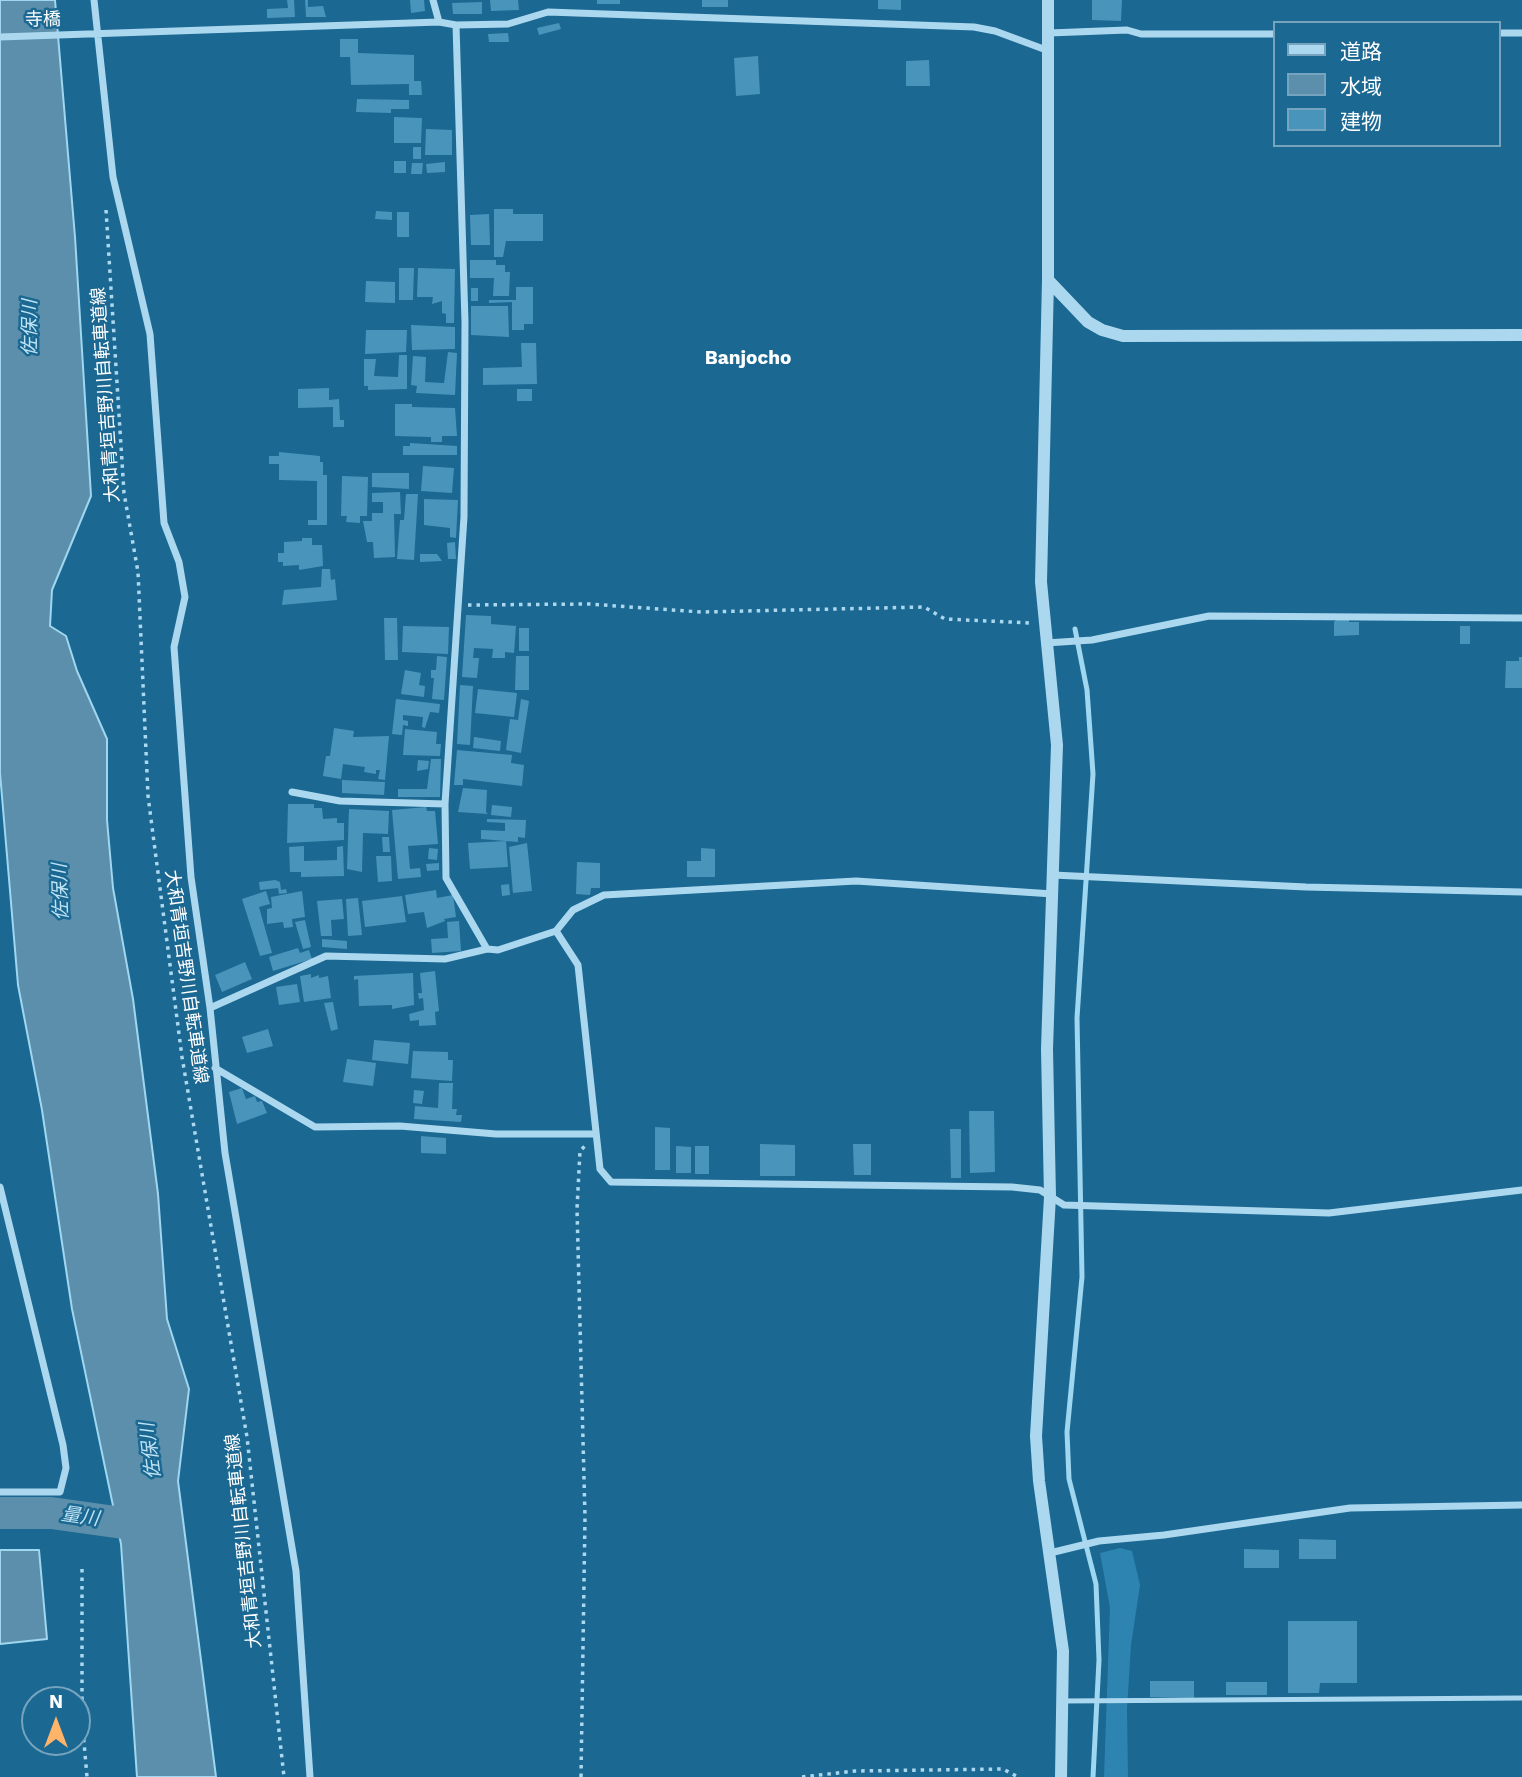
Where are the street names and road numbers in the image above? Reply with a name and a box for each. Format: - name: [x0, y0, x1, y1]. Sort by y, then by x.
- street label: 寺橋: [25, 9, 61, 31]
- street label: 大和青垣吉野川自転車道線: [88, 287, 124, 503]
- street label: 大和青垣吉野川自転車道線: [160, 869, 212, 1085]
- street label: 大和青垣吉野川自転車道線: [222, 1432, 266, 1650]

